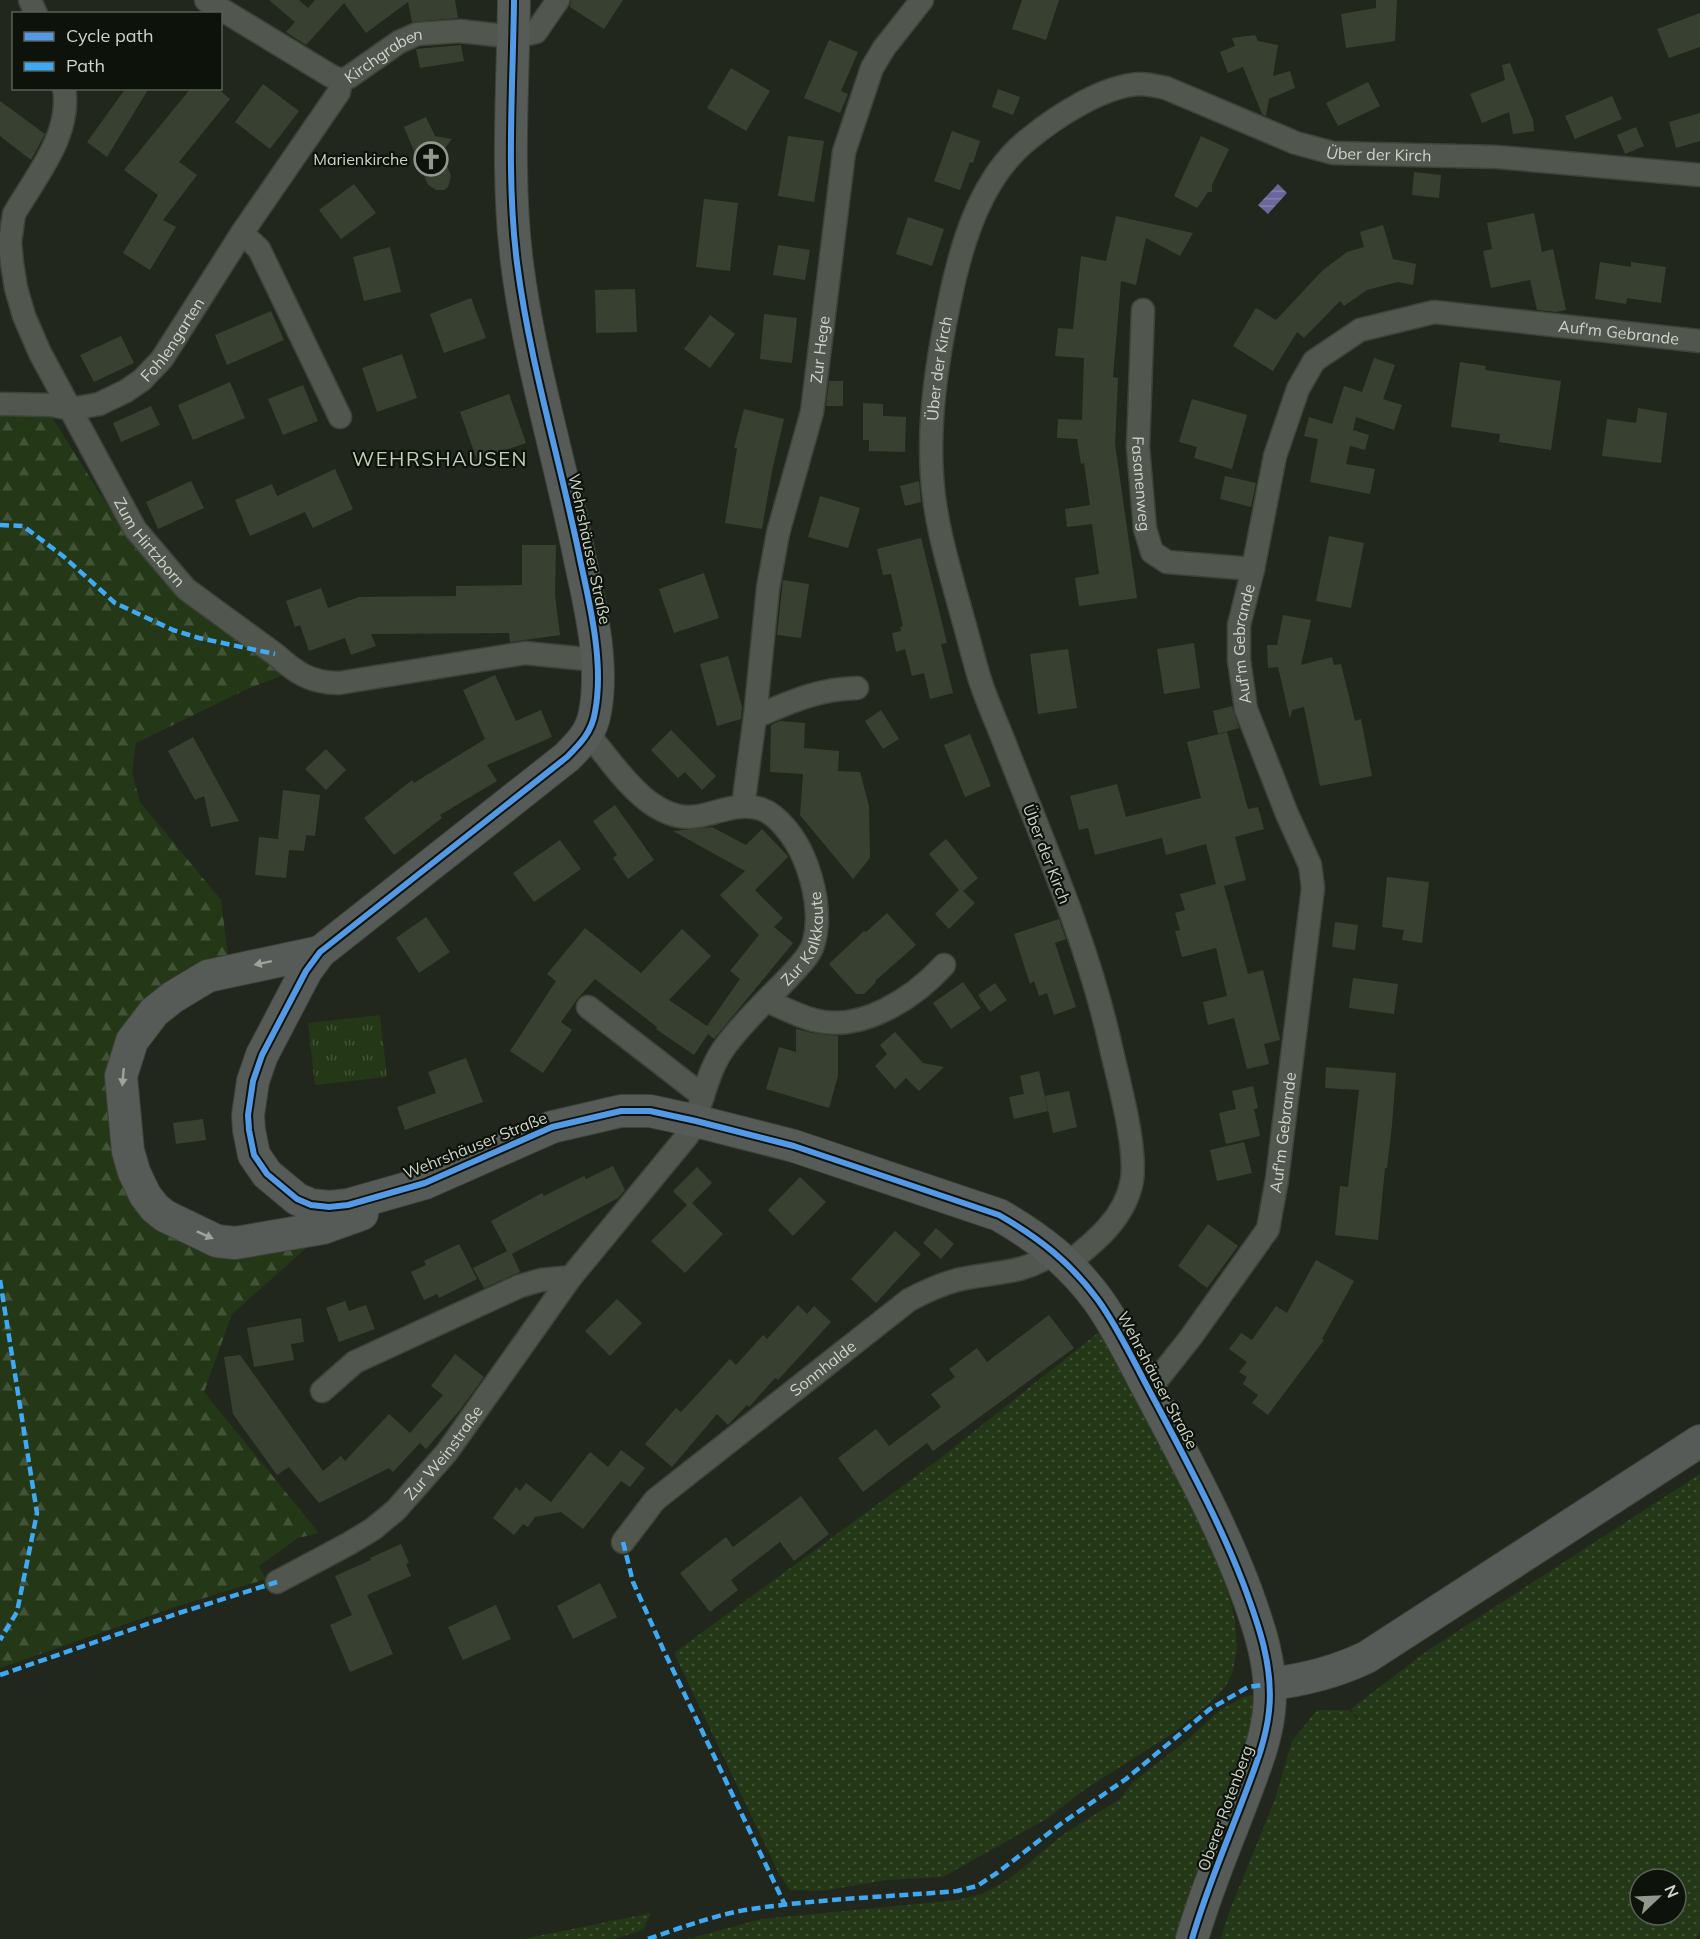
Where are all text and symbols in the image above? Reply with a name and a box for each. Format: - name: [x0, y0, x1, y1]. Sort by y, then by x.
- legend: [12, 12, 222, 90]
- text: Cycle path: [66, 24, 153, 47]
- street label: Kirchgraben: [340, 24, 423, 87]
- text: Path: [66, 54, 105, 77]
- church icon: Marienkirche: [413, 141, 449, 177]
- street label: Über der Kirch: [1324, 142, 1432, 165]
- place label: Marienkirche: [313, 149, 408, 169]
- street label: Fohlengarten: [136, 294, 208, 386]
- street label: Über der Kirch: [922, 314, 956, 421]
- street label: Zur Hege: [806, 315, 834, 384]
- street label: Auf'm Gebrande: [1557, 316, 1680, 349]
- street label: Fasanenweg: [1128, 436, 1155, 532]
- district label: WEHRSHAUSEN: [352, 446, 528, 471]
- street label: Wehrshäuser Straße: [564, 472, 616, 626]
- street label: Zum Hirtzborn: [110, 494, 190, 591]
- street label: Auf'm Gebrande: [1229, 582, 1259, 705]
- street label: Über der Kirch: [1019, 801, 1075, 907]
- street label: Zur Kalkkaute: [776, 890, 827, 990]
- one-way arrow: [253, 959, 272, 968]
- one-way arrow: [118, 1068, 128, 1087]
- street label: Auf'm Gebrande: [1265, 1071, 1300, 1194]
- street label: Wehrshäuser Straße: [400, 1107, 550, 1183]
- one-way arrow: [196, 1230, 214, 1240]
- street label: Wehrshäuser Straße: [1113, 1308, 1203, 1452]
- street label: Sonnhalde: [785, 1336, 860, 1400]
- street label: Zur Weinstraße: [400, 1402, 487, 1504]
- street label: Oberer Rotenberg: [1193, 1742, 1257, 1874]
- north arrow: [1628, 1867, 1688, 1927]
- text: N: [1660, 1882, 1683, 1901]

